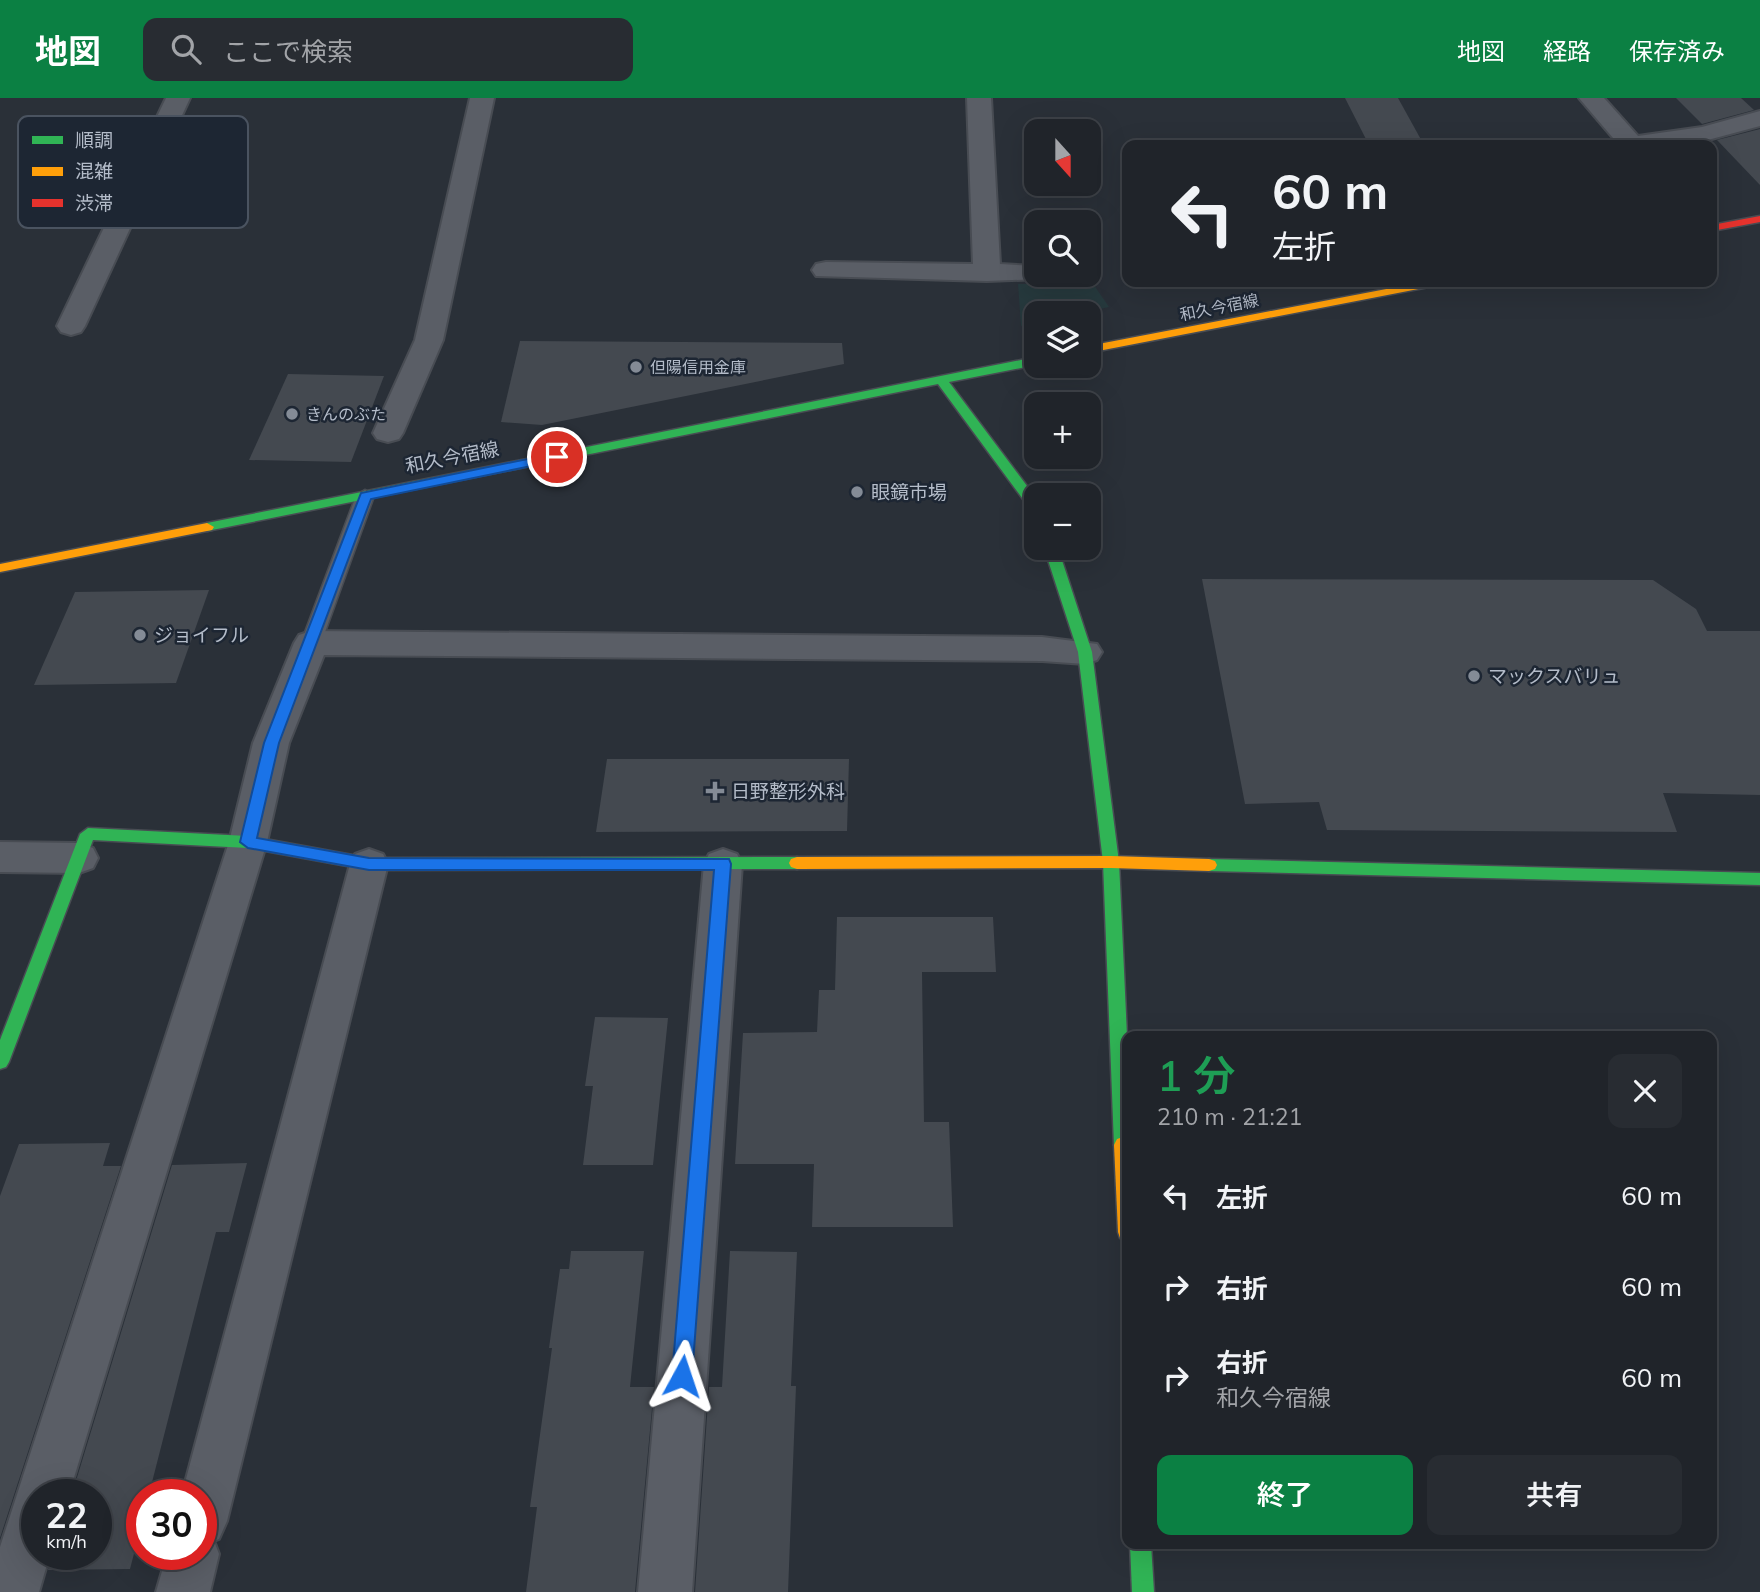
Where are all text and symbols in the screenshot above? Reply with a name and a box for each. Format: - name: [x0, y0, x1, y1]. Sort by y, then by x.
- search box: [143, 18, 633, 81]
- text: 地図: [35, 30, 101, 71]
- icon: search: [167, 30, 205, 68]
- text: ここで検索: [223, 35, 353, 68]
- text: 地図: [1457, 36, 1505, 66]
- text: 経路: [1543, 36, 1591, 66]
- text: 保存済み: [1629, 36, 1725, 66]
- legend: [18, 116, 248, 228]
- north arrow: [1024, 119, 1101, 196]
- map controls: [1024, 119, 1101, 560]
- text: 順調: [75, 128, 113, 152]
- text: 混雑: [75, 159, 113, 183]
- text: 60 m: [1272, 160, 1388, 221]
- icon: left: [1157, 168, 1248, 259]
- text: 渋滞: [75, 191, 113, 215]
- button: search: [1024, 210, 1101, 287]
- text: 左折: [1272, 226, 1336, 266]
- street label: 和久今宿線: [1178, 290, 1260, 324]
- button: layers: [1024, 301, 1101, 378]
- place label: 但陽信用金庫: [650, 357, 746, 377]
- marker: 但陽信用金庫: [628, 359, 644, 375]
- button: +: [1024, 392, 1101, 469]
- place label: きんのぶた: [306, 404, 386, 424]
- marker: きんのぶた: [284, 406, 300, 422]
- pin: [527, 427, 587, 487]
- street label: 和久今宿線: [403, 436, 501, 478]
- icon: arrive: [538, 438, 576, 476]
- place label: 眼鏡市場: [871, 480, 947, 504]
- button: −: [1024, 483, 1101, 560]
- marker: 眼鏡市場: [849, 484, 865, 500]
- place label: ジョイフル: [154, 623, 249, 647]
- marker: ジョイフル: [132, 627, 148, 643]
- place label: マックスバリュ: [1488, 664, 1620, 688]
- marker: マックスバリュ: [1466, 668, 1482, 684]
- place label: 日野整形外科: [731, 779, 845, 803]
- marker: 日野整形外科: [705, 781, 725, 801]
- text: 1 分: [1157, 1049, 1235, 1102]
- button: close: [1608, 1054, 1682, 1128]
- text: 210 m · 21:21: [1157, 1102, 1302, 1131]
- icon: left: [1157, 1177, 1195, 1215]
- text: 60 m: [1621, 1179, 1682, 1212]
- text: 左折: [1216, 1181, 1268, 1214]
- icon: right: [1157, 1268, 1195, 1306]
- text: 60 m: [1621, 1270, 1682, 1303]
- text: 右折: [1216, 1272, 1268, 1305]
- position arrow: [645, 1339, 719, 1413]
- text: 右折: [1216, 1346, 1268, 1379]
- icon: right: [1157, 1359, 1195, 1397]
- text: 60 m: [1621, 1361, 1682, 1394]
- text: 和久今宿線: [1216, 1383, 1331, 1412]
- button: 終了: [1157, 1455, 1413, 1535]
- button: 共有: [1427, 1455, 1682, 1535]
- speed limit sign: 30: [126, 1479, 217, 1570]
- text: 22: [45, 1493, 88, 1537]
- text: km/h: [46, 1530, 87, 1553]

